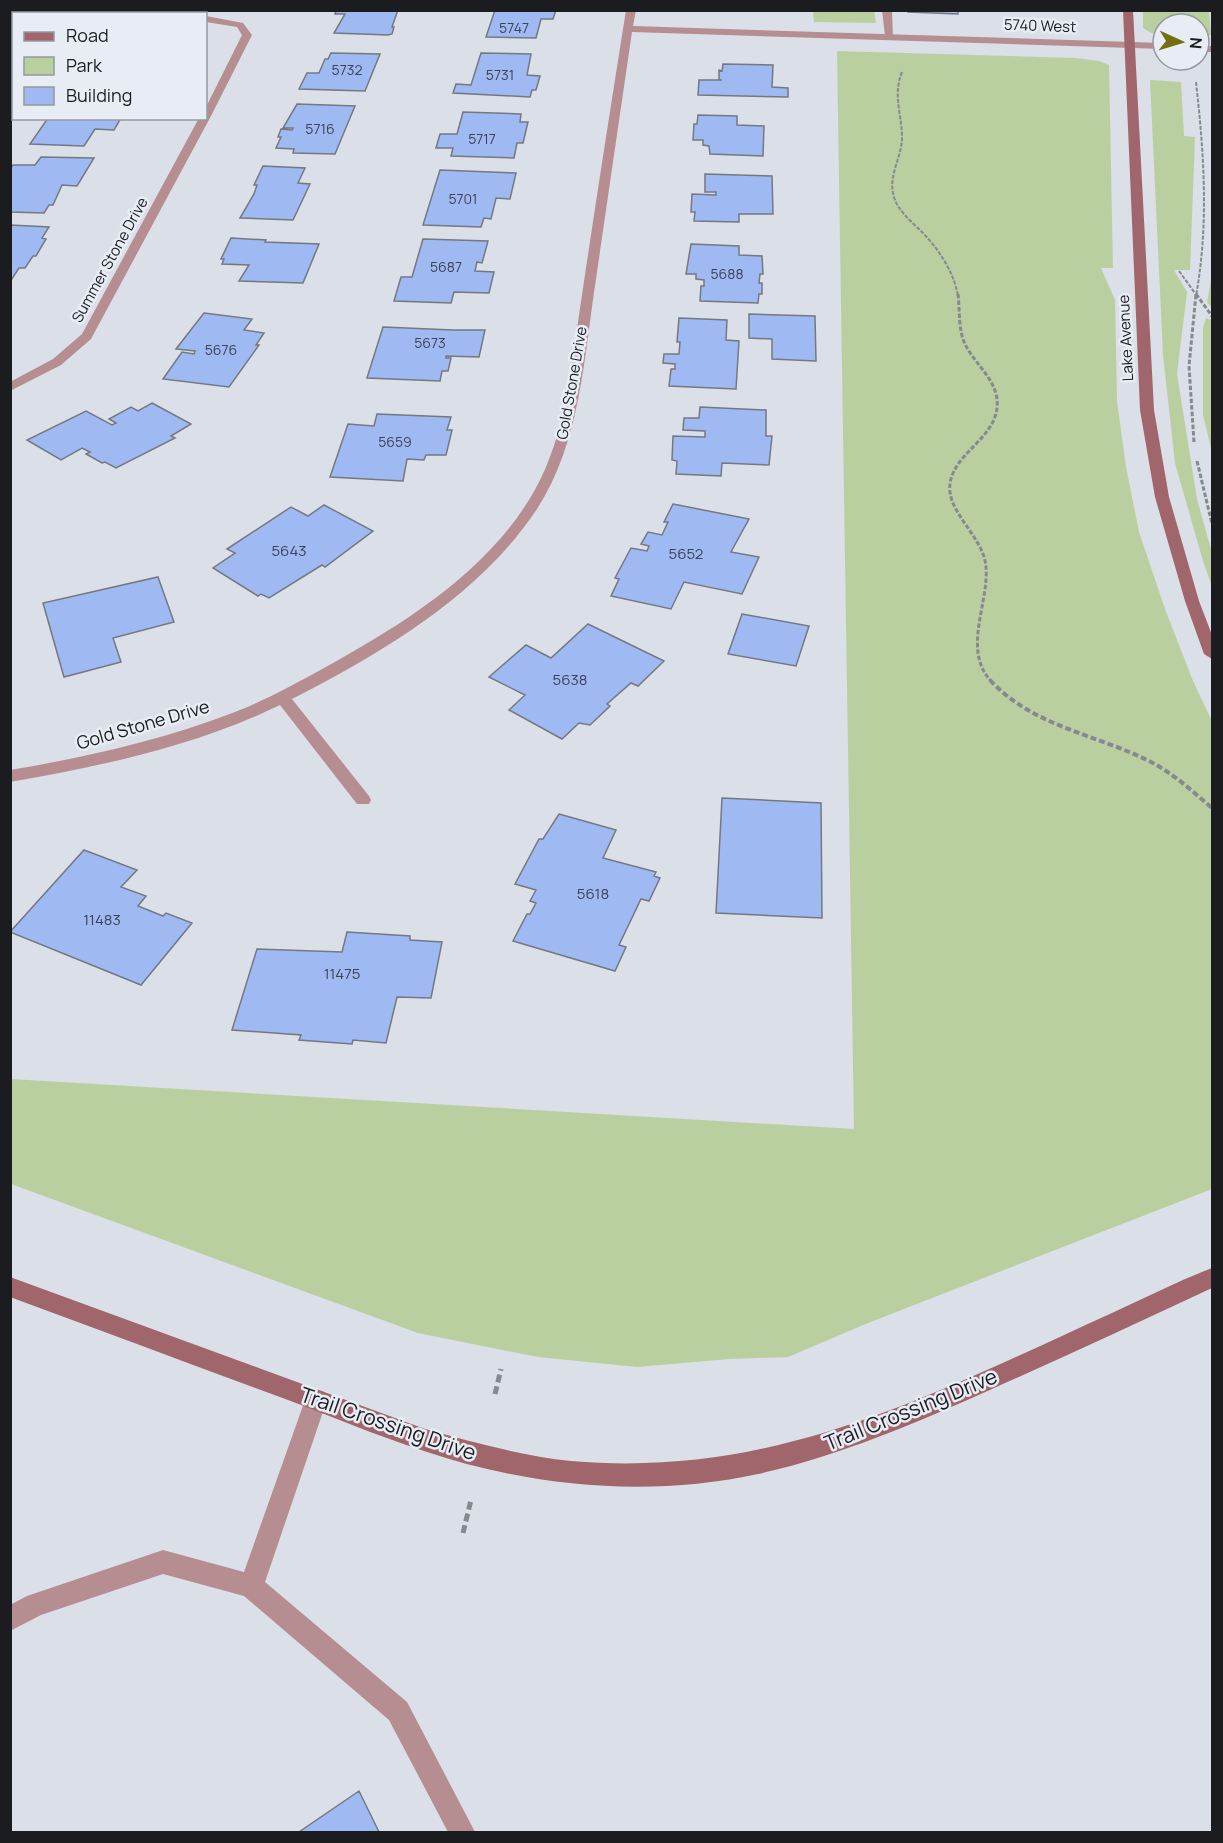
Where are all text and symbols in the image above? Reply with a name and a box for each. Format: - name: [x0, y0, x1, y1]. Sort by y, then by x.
- legend: [12, 12, 207, 120]
- north arrow: [1151, 12, 1211, 72]
- street label: 5740 West: [1003, 14, 1077, 37]
- house number: 5747: [499, 18, 529, 37]
- text: Road: [66, 23, 109, 47]
- text: N: [1185, 37, 1207, 50]
- text: Park: [66, 53, 103, 77]
- house number: 5732: [332, 60, 362, 79]
- house number: 5731: [486, 65, 514, 84]
- text: Building: [66, 83, 132, 107]
- house number: 5716: [305, 119, 335, 138]
- house number: 5717: [468, 129, 496, 148]
- house number: 5701: [448, 189, 478, 208]
- street label: Summer Stone Drive: [66, 193, 153, 326]
- house number: 5687: [430, 257, 462, 276]
- house number: 5688: [710, 264, 744, 283]
- street label: Lake Avenue: [1113, 294, 1138, 382]
- street label: Gold Stone Drive: [551, 325, 592, 441]
- house number: 5673: [414, 333, 446, 352]
- house number: 5676: [205, 340, 237, 359]
- house number: 5659: [378, 432, 412, 451]
- house number: 5643: [271, 540, 307, 561]
- house number: 5652: [669, 543, 703, 564]
- house number: 5638: [553, 669, 587, 690]
- street label: Gold Stone Drive: [73, 694, 212, 754]
- house number: 5618: [577, 883, 609, 904]
- house number: 11483: [83, 909, 121, 930]
- house number: 11475: [324, 963, 360, 984]
- street label: Trail Crossing Drive: [820, 1362, 1001, 1457]
- street label: Trail Crossing Drive: [297, 1380, 480, 1466]

